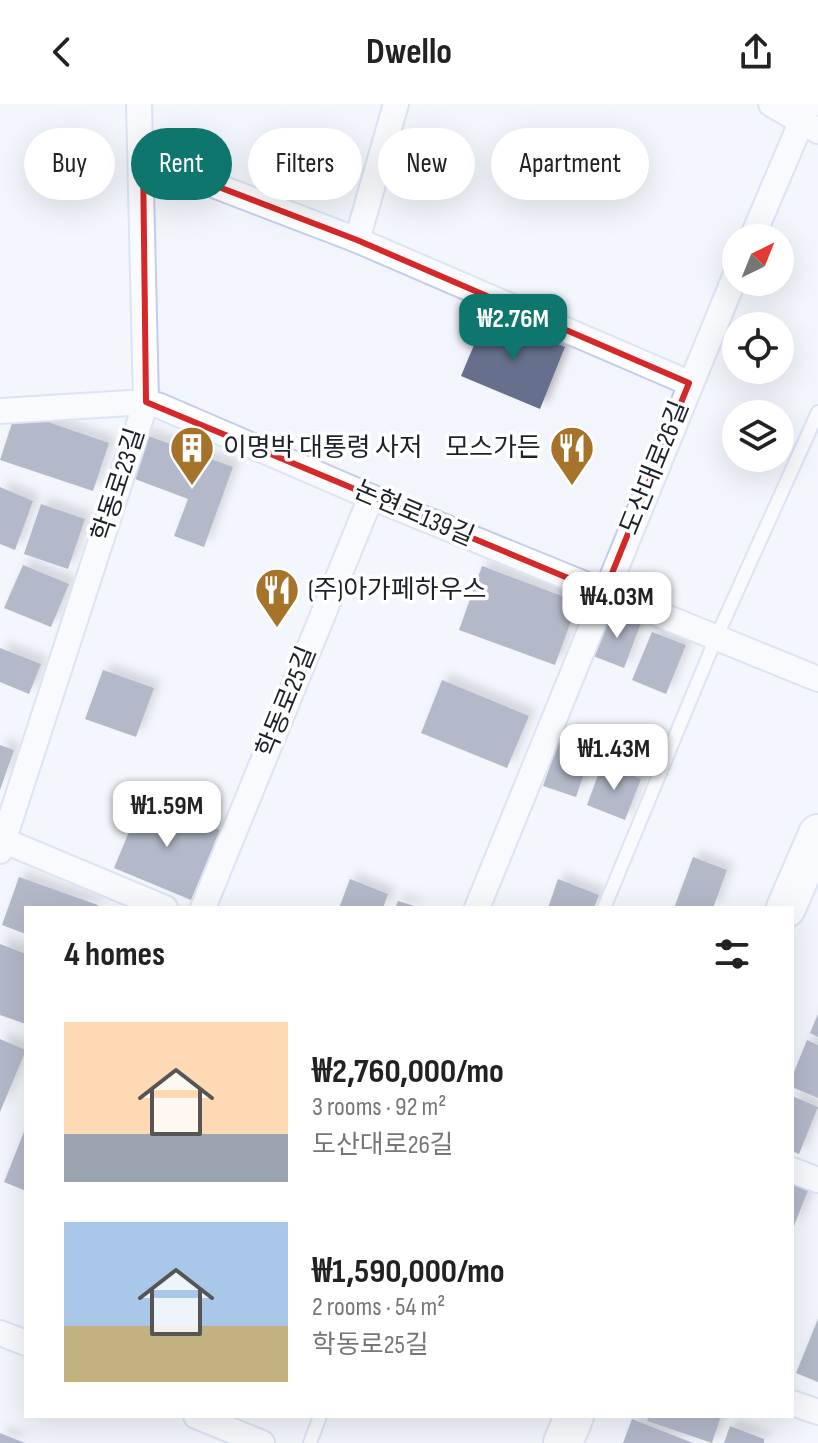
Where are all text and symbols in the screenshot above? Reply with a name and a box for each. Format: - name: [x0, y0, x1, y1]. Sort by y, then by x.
- icon: back: [40, 30, 84, 74]
- icon: share: [734, 30, 778, 74]
- text: Dwello: [366, 31, 452, 74]
- chip: Buy: [24, 128, 115, 200]
- chip: Rent: [131, 128, 232, 200]
- chip: Filters: [248, 128, 362, 200]
- chip: New: [378, 128, 475, 200]
- chip: Apartment: [491, 128, 649, 200]
- north arrow: [722, 224, 794, 296]
- map controls: [722, 224, 794, 472]
- pin: ₩2.76M: [448, 294, 578, 362]
- text: ₩2.76M: [477, 304, 549, 335]
- button: locate: [722, 312, 794, 384]
- street label: 도산대로26길: [614, 397, 696, 539]
- button: layers: [722, 400, 794, 472]
- street label: 학동로23길: [86, 424, 152, 546]
- building icon: 이명박 대통령 사저: [168, 424, 216, 487]
- restaurant icon: 모스가든: [548, 424, 596, 487]
- place label: 이명박 대통령 사저: [223, 433, 423, 464]
- place label: 모스가든: [445, 433, 541, 464]
- street label: 논현로139길: [349, 475, 479, 553]
- restaurant icon: (주)아가페하우스: [253, 566, 301, 629]
- pin: ₩4.03M: [552, 572, 682, 640]
- place label: (주)아가페하우스: [308, 575, 487, 606]
- text: ₩4.03M: [580, 582, 654, 613]
- street label: 학동로25길: [251, 642, 323, 762]
- pin: ₩1.43M: [549, 724, 679, 792]
- text: ₩1.43M: [578, 734, 650, 765]
- pin: ₩1.59M: [102, 781, 232, 849]
- text: ₩1.59M: [131, 791, 203, 822]
- icon: filters: [710, 932, 754, 976]
- text: 4 homes: [64, 934, 165, 975]
- text: ₩2,760,000/mo: [312, 1051, 504, 1092]
- icon: home: [128, 1054, 224, 1150]
- text: 3 rooms · 92 m²: [312, 1092, 446, 1123]
- text: 도산대로26길: [312, 1130, 454, 1161]
- text: ₩1,590,000/mo: [312, 1251, 505, 1292]
- icon: home: [128, 1254, 224, 1350]
- text: 2 rooms · 54 m²: [312, 1292, 445, 1323]
- text: 학동로25길: [312, 1330, 429, 1361]

